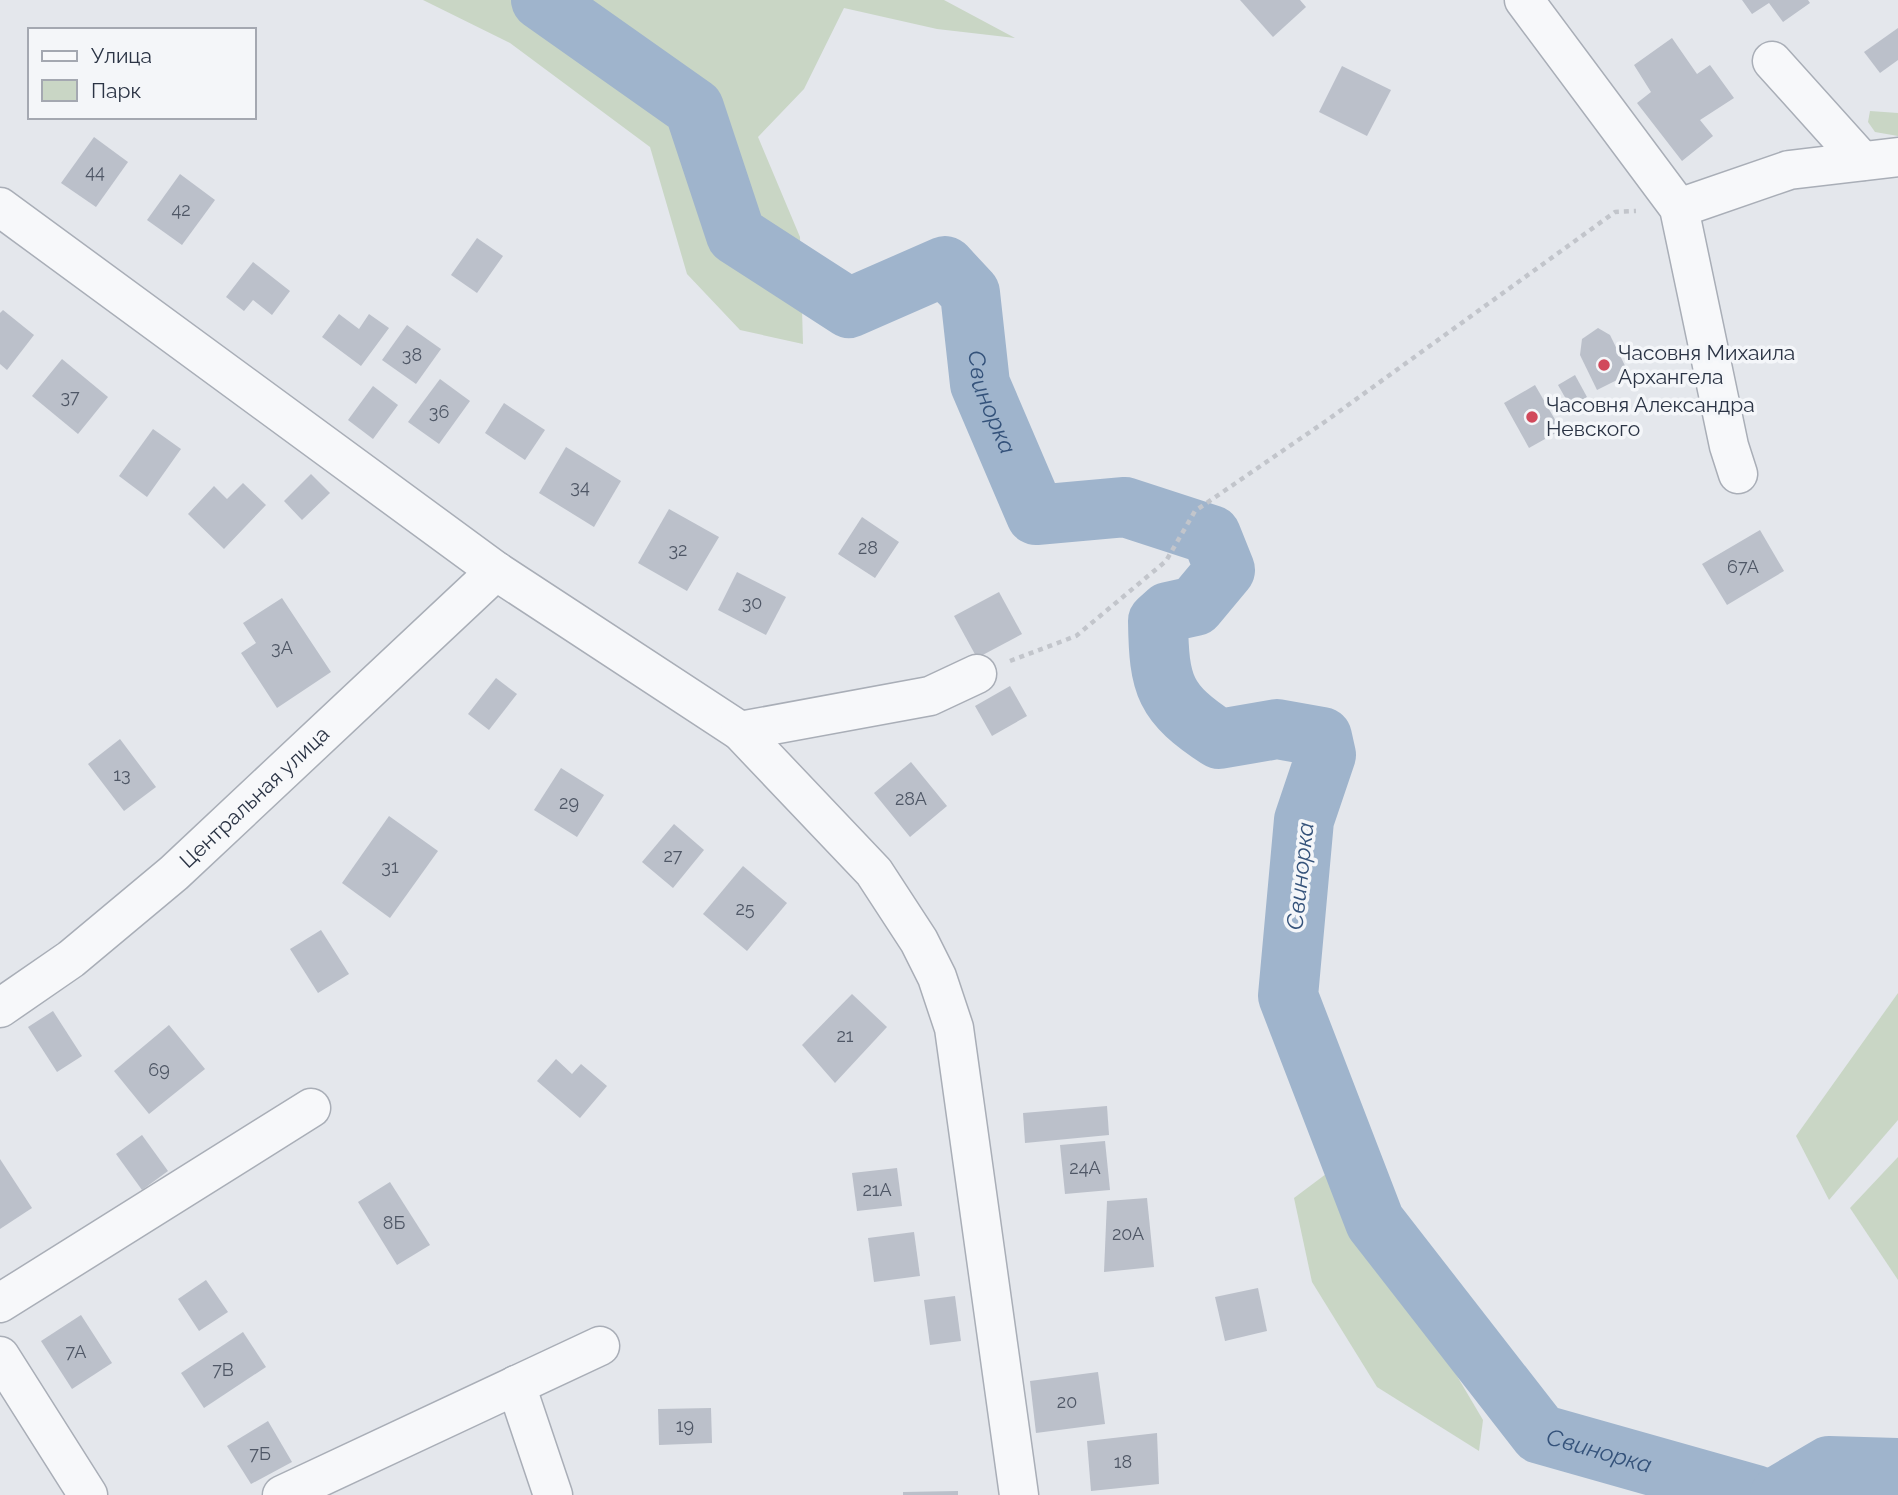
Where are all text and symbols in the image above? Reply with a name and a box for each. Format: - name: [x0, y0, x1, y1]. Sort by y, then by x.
- legend: [28, 28, 256, 119]
- text: Улица: [91, 43, 152, 68]
- text: Парк: [91, 78, 141, 103]
- house number: 44: [85, 161, 105, 182]
- house number: 42: [171, 199, 191, 220]
- place label: Часовня Михаила Архангела: [1618, 340, 1795, 389]
- house number: 38: [402, 344, 422, 365]
- water label: Свинорка: [963, 349, 1022, 458]
- marker: Часовня Михаила Архангела: [1596, 357, 1612, 373]
- house number: 37: [60, 386, 80, 407]
- place label: Часовня Александра Невского: [1546, 392, 1755, 441]
- house number: 36: [429, 401, 449, 422]
- marker: Часовня Александра Невского: [1524, 409, 1540, 425]
- house number: 34: [570, 476, 590, 497]
- house number: 28: [858, 537, 878, 558]
- house number: 32: [669, 539, 688, 560]
- house number: 67А: [1727, 556, 1759, 577]
- house number: 30: [742, 592, 762, 613]
- house number: 3А: [271, 637, 293, 658]
- street label: Центральная улица: [174, 721, 334, 873]
- house number: 13: [113, 764, 131, 785]
- house number: 28А: [895, 788, 927, 809]
- house number: 29: [559, 792, 579, 813]
- water label: Свинорка: [1280, 820, 1319, 931]
- house number: 27: [663, 845, 683, 866]
- house number: 31: [381, 856, 399, 877]
- house number: 25: [735, 898, 755, 919]
- house number: 21: [836, 1025, 854, 1046]
- house number: 69: [148, 1059, 170, 1080]
- house number: 24А: [1069, 1157, 1101, 1178]
- house number: 21А: [862, 1179, 892, 1200]
- house number: 8Б: [383, 1212, 405, 1233]
- house number: 20А: [1112, 1223, 1144, 1244]
- house number: 7А: [66, 1341, 87, 1362]
- house number: 7В: [212, 1359, 234, 1380]
- house number: 20: [1057, 1391, 1077, 1412]
- house number: 19: [676, 1415, 694, 1436]
- water label: Свинорка: [1543, 1422, 1655, 1478]
- house number: 7Б: [249, 1443, 271, 1464]
- house number: 18: [1114, 1451, 1132, 1472]

